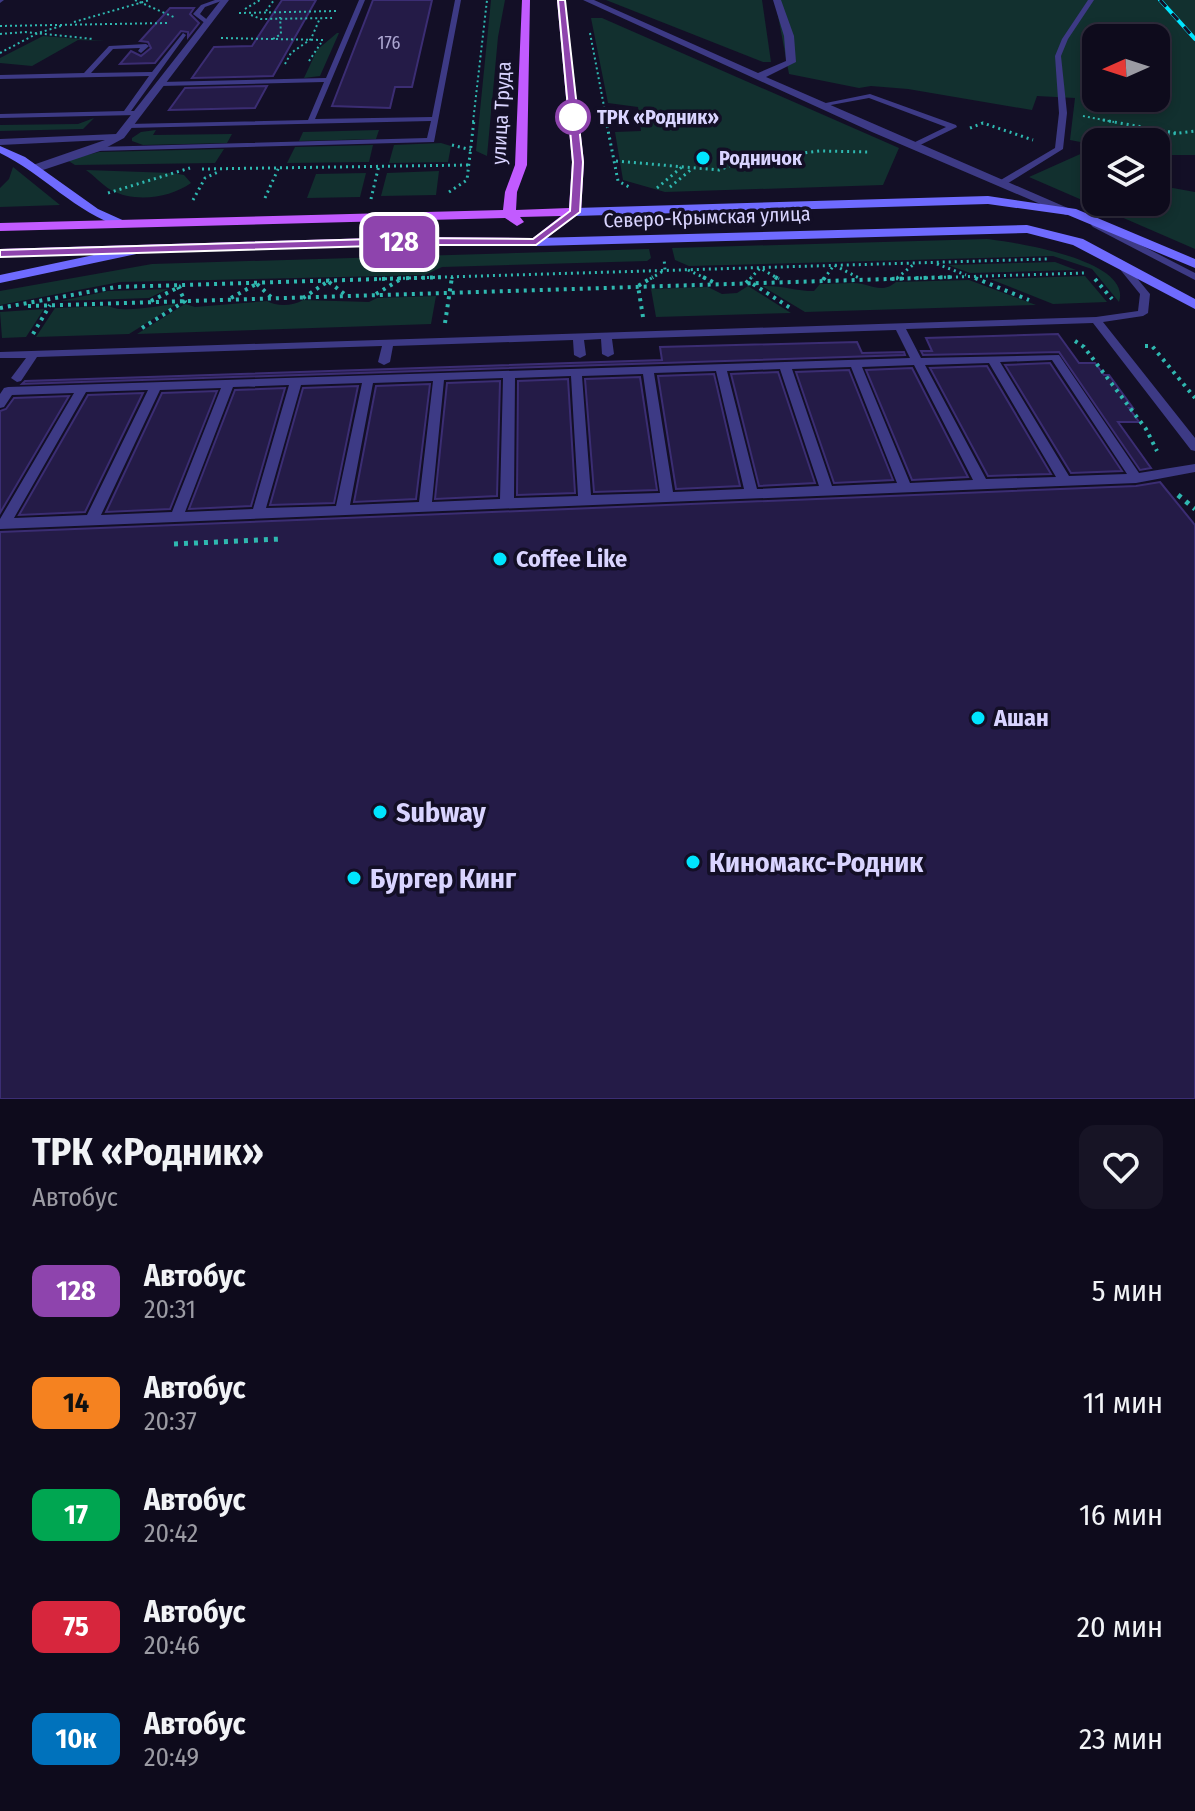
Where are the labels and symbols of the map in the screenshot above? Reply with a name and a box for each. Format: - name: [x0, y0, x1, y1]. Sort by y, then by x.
- north arrow: [1082, 24, 1170, 112]
- house number: 176: [378, 32, 400, 54]
- street label: улица Труда: [486, 61, 516, 165]
- marker: ТРК «Родник»: [556, 100, 590, 134]
- place label: ТРК «Родник»: [597, 105, 719, 129]
- place label: Родничок: [719, 146, 803, 170]
- marker: Родничок: [694, 149, 712, 167]
- street label: Северо-Крымская улица: [603, 201, 811, 233]
- line badge: 128: [353, 216, 445, 268]
- place label: Coffee Like: [516, 545, 627, 573]
- marker: Coffee Like: [491, 550, 509, 568]
- place label: Ашан: [993, 704, 1049, 732]
- marker: Ашан: [969, 709, 987, 727]
- place label: Subway: [396, 796, 487, 829]
- marker: Subway: [371, 803, 389, 821]
- place label: Киномакс-Родник: [709, 846, 924, 879]
- marker: Киномакс-Родник: [684, 853, 702, 871]
- place label: Бургер Кинг: [370, 862, 517, 895]
- marker: Бургер Кинг: [345, 869, 363, 887]

